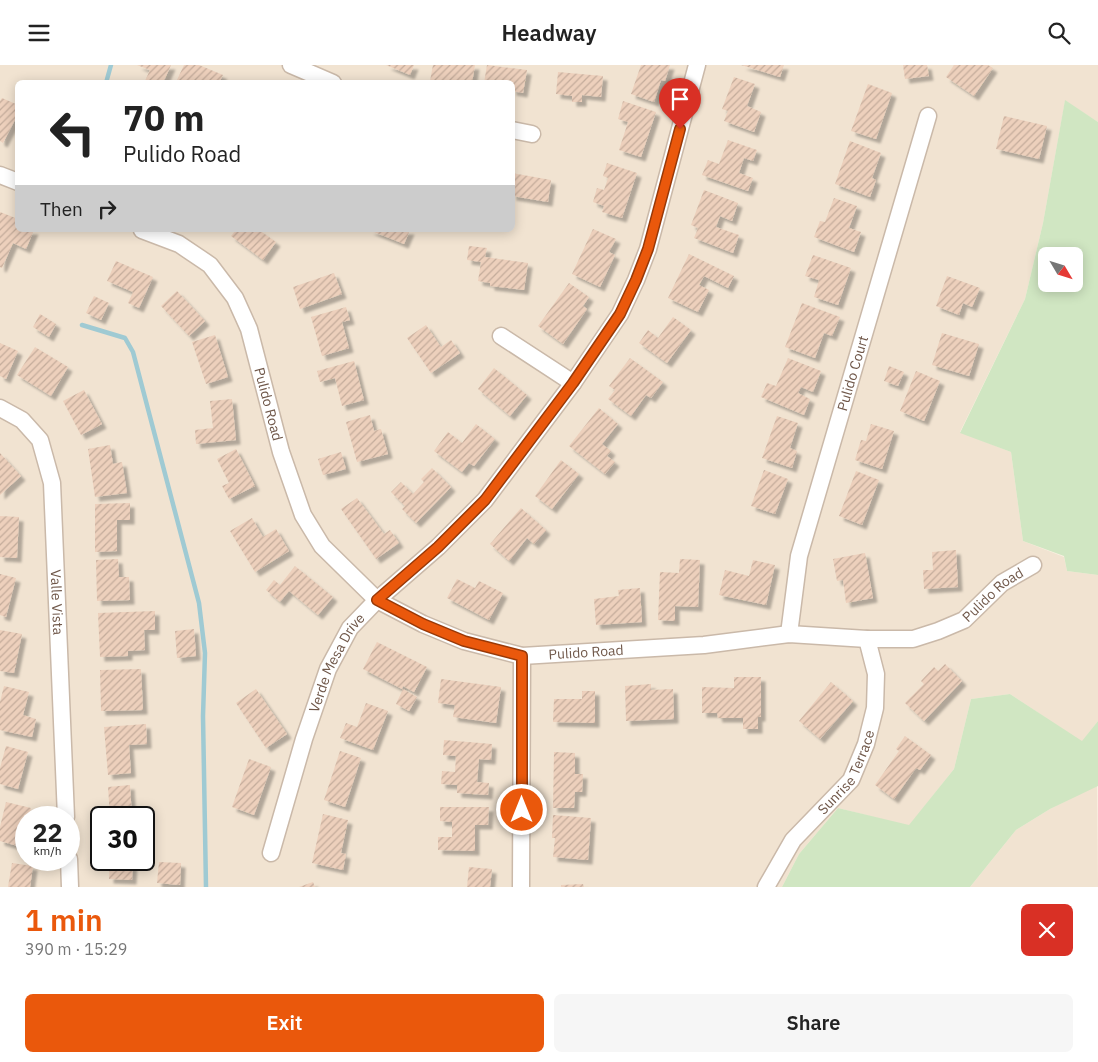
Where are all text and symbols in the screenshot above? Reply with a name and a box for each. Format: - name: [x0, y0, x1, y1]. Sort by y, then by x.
- text: Headway: [502, 18, 597, 47]
- icon: menu: [25, 19, 53, 47]
- icon: search: [1045, 19, 1073, 47]
- pin: [659, 78, 701, 129]
- icon: arrive: [666, 85, 694, 113]
- text: 70 m: [123, 95, 205, 141]
- icon: left: [40, 100, 105, 165]
- text: Pulido Road: [123, 139, 241, 168]
- icon: right: [93, 195, 121, 223]
- text: Then: [40, 197, 83, 221]
- north arrow: [1038, 247, 1082, 293]
- map controls: [1038, 247, 1083, 292]
- street label: Pulido Court: [833, 333, 872, 413]
- street label: Pulido Road: [250, 365, 287, 443]
- street label: Pulido Road: [958, 564, 1026, 626]
- street label: Valle Vista: [47, 569, 67, 636]
- street label: Verde Mesa Drive: [305, 609, 369, 715]
- street label: Pulido Road: [548, 641, 624, 663]
- street label: Sunrise Terrace: [814, 728, 878, 818]
- position arrow: [495, 783, 547, 835]
- speed limit sign: 30: [90, 806, 155, 871]
- text: 22: [32, 816, 63, 849]
- text: km/h: [33, 843, 62, 858]
- text: 1 min: [25, 900, 103, 939]
- button: close: [1021, 904, 1073, 956]
- text: 390 m · 15:29: [25, 939, 127, 959]
- button: Exit: [25, 994, 544, 1052]
- button: Share: [554, 994, 1073, 1052]

